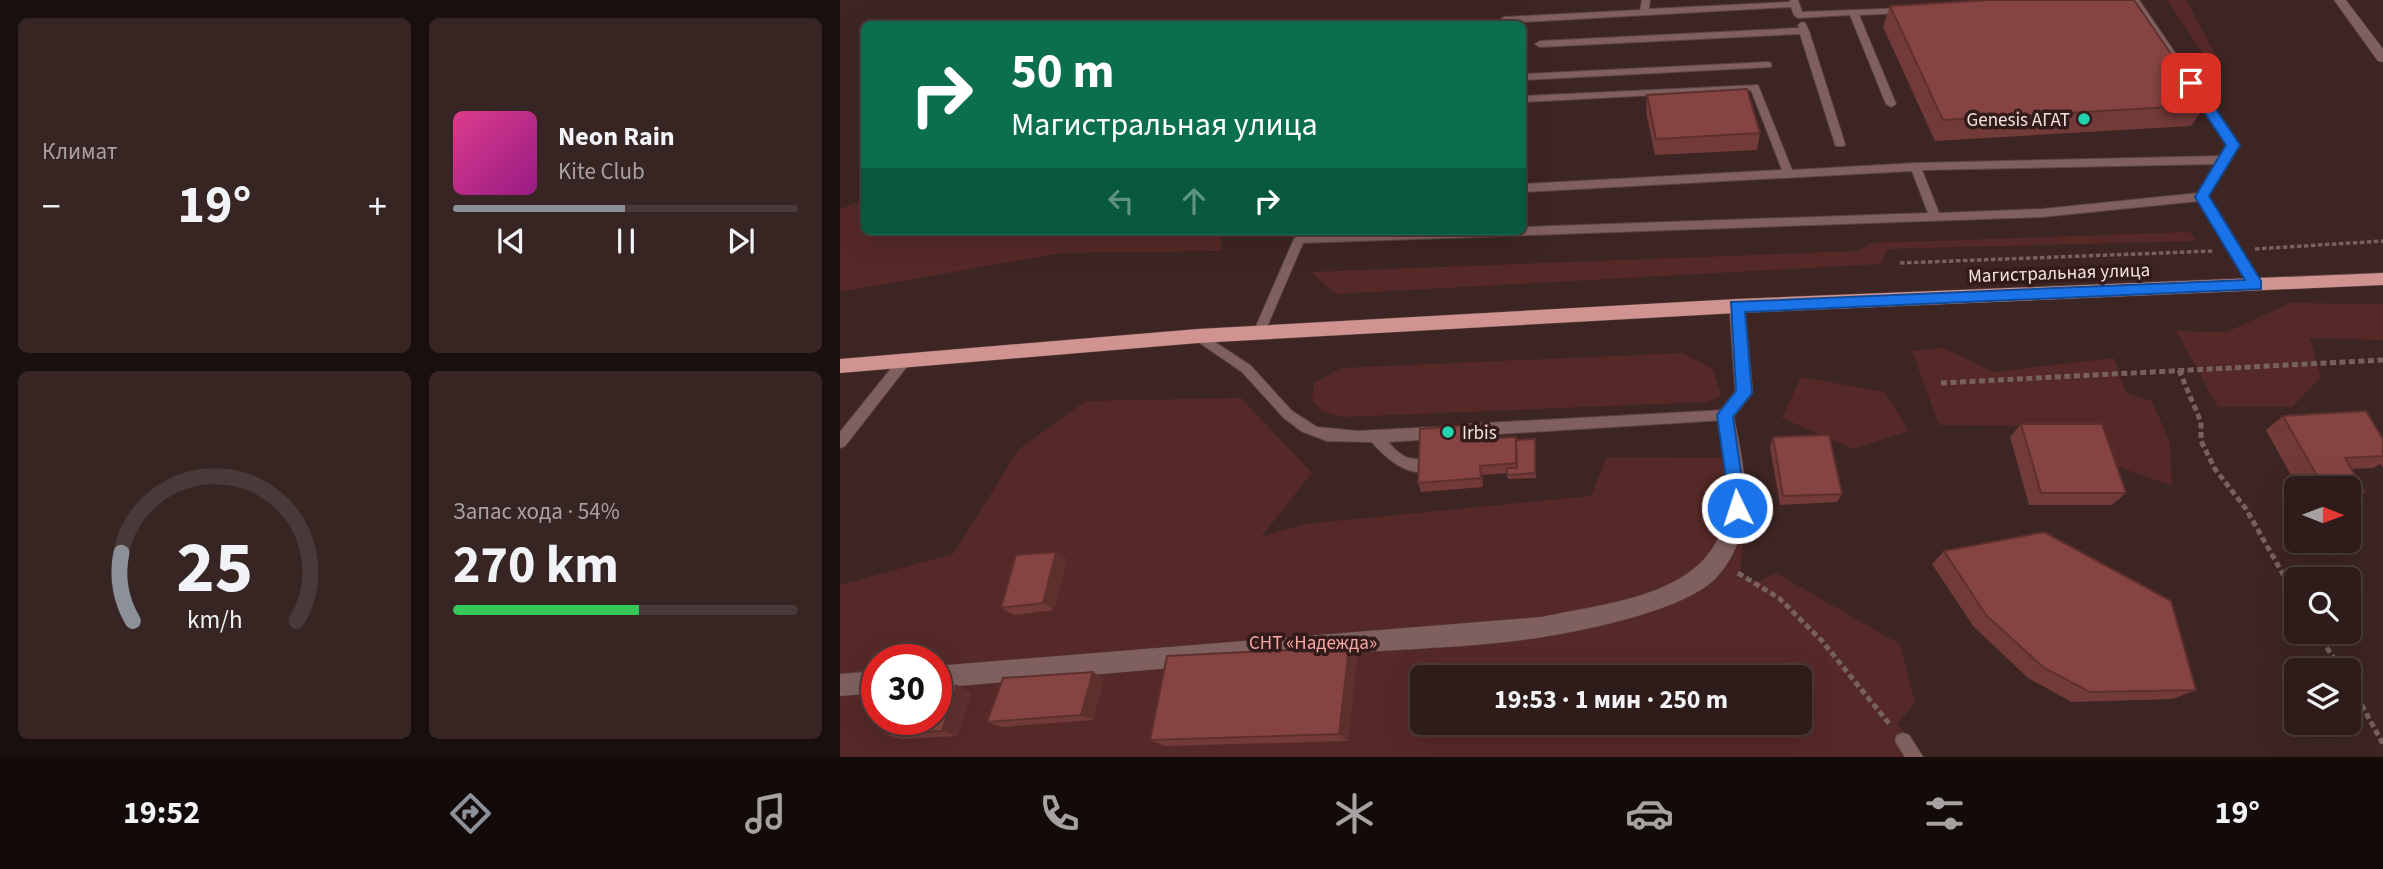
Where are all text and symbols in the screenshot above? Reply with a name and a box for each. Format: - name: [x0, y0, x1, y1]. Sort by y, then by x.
- text: 50 m: [1011, 37, 1115, 107]
- icon: right: [896, 49, 987, 140]
- pin: [2161, 53, 2221, 113]
- icon: arrive: [2172, 64, 2210, 102]
- text: Магистральная улица: [1011, 102, 1318, 148]
- place label: Genesis АГАТ: [1967, 107, 2070, 134]
- marker: Genesis АГАТ: [2076, 111, 2092, 127]
- text: Neon Rain: [558, 118, 675, 155]
- text: Климат: [42, 135, 117, 168]
- text: Kite Club: [558, 155, 645, 188]
- text: 19°: [178, 169, 251, 243]
- text: −: [42, 180, 61, 234]
- text: +: [368, 180, 387, 234]
- icon: left: [1102, 182, 1140, 220]
- icon: ahead: [1175, 182, 1213, 220]
- icon: right: [1248, 182, 1286, 220]
- icon: previous: [492, 222, 530, 260]
- icon: pause: [607, 222, 645, 260]
- icon: next: [722, 222, 760, 260]
- street label: Магистральная улица: [1968, 257, 2151, 290]
- place label: Irbis: [1462, 420, 1497, 447]
- marker: Irbis: [1440, 424, 1456, 440]
- position arrow: [1700, 471, 1774, 545]
- north arrow: [2284, 476, 2361, 553]
- map controls: [2284, 476, 2361, 735]
- text: Запас хода · 54%: [453, 495, 620, 528]
- text: 25: [176, 516, 253, 620]
- text: 270 km: [453, 529, 619, 603]
- button: search: [2284, 567, 2361, 644]
- text: km/h: [187, 602, 242, 638]
- park label: СНТ «Надежда»: [1249, 630, 1377, 657]
- speed limit sign: 30: [861, 644, 952, 735]
- button: layers: [2284, 658, 2361, 735]
- text: 19:53 · 1 мин · 250 m: [1494, 681, 1728, 718]
- icon: directions: [446, 789, 495, 838]
- icon: music: [741, 789, 790, 838]
- icon: phone: [1035, 789, 1084, 838]
- icon: climate: [1330, 789, 1379, 838]
- icon: car: [1625, 789, 1674, 838]
- icon: filters: [1920, 789, 1969, 838]
- text: 19:52: [123, 790, 200, 836]
- text: 19°: [2215, 790, 2260, 836]

